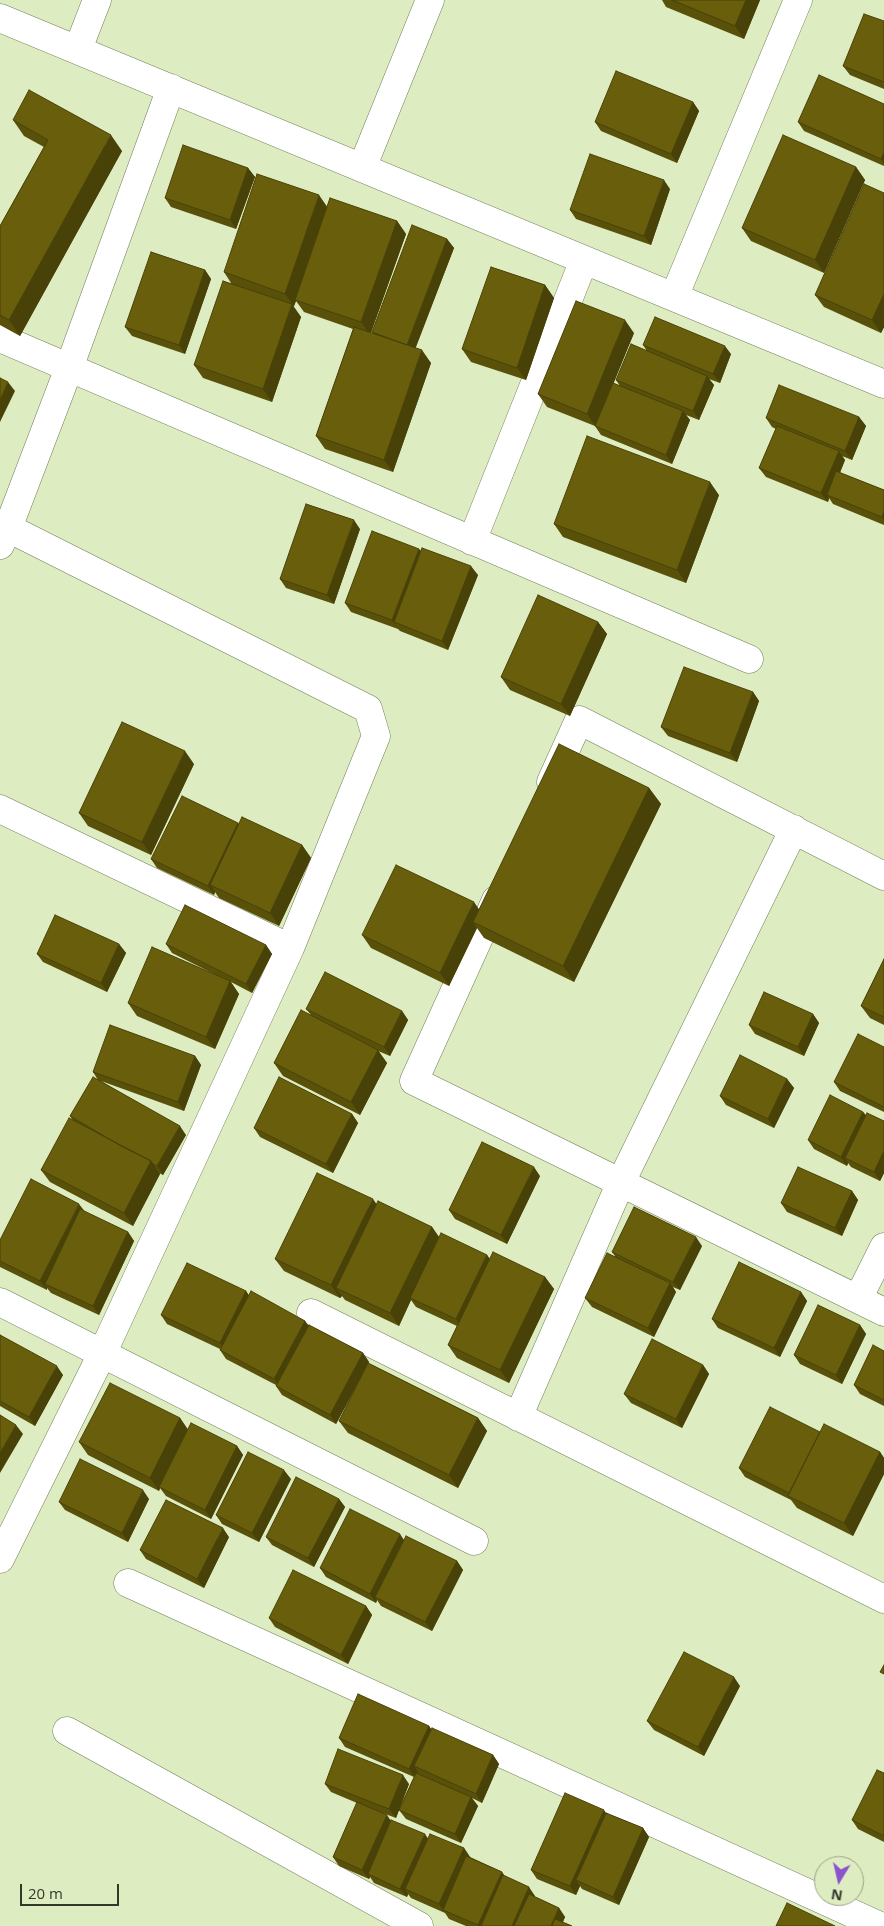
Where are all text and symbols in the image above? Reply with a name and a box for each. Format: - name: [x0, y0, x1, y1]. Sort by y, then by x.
- north arrow: [814, 1856, 864, 1906]
- scale bar: [22, 1874, 121, 1906]
- text: 20 m: [28, 1883, 63, 1903]
- text: N: [830, 1885, 844, 1906]

